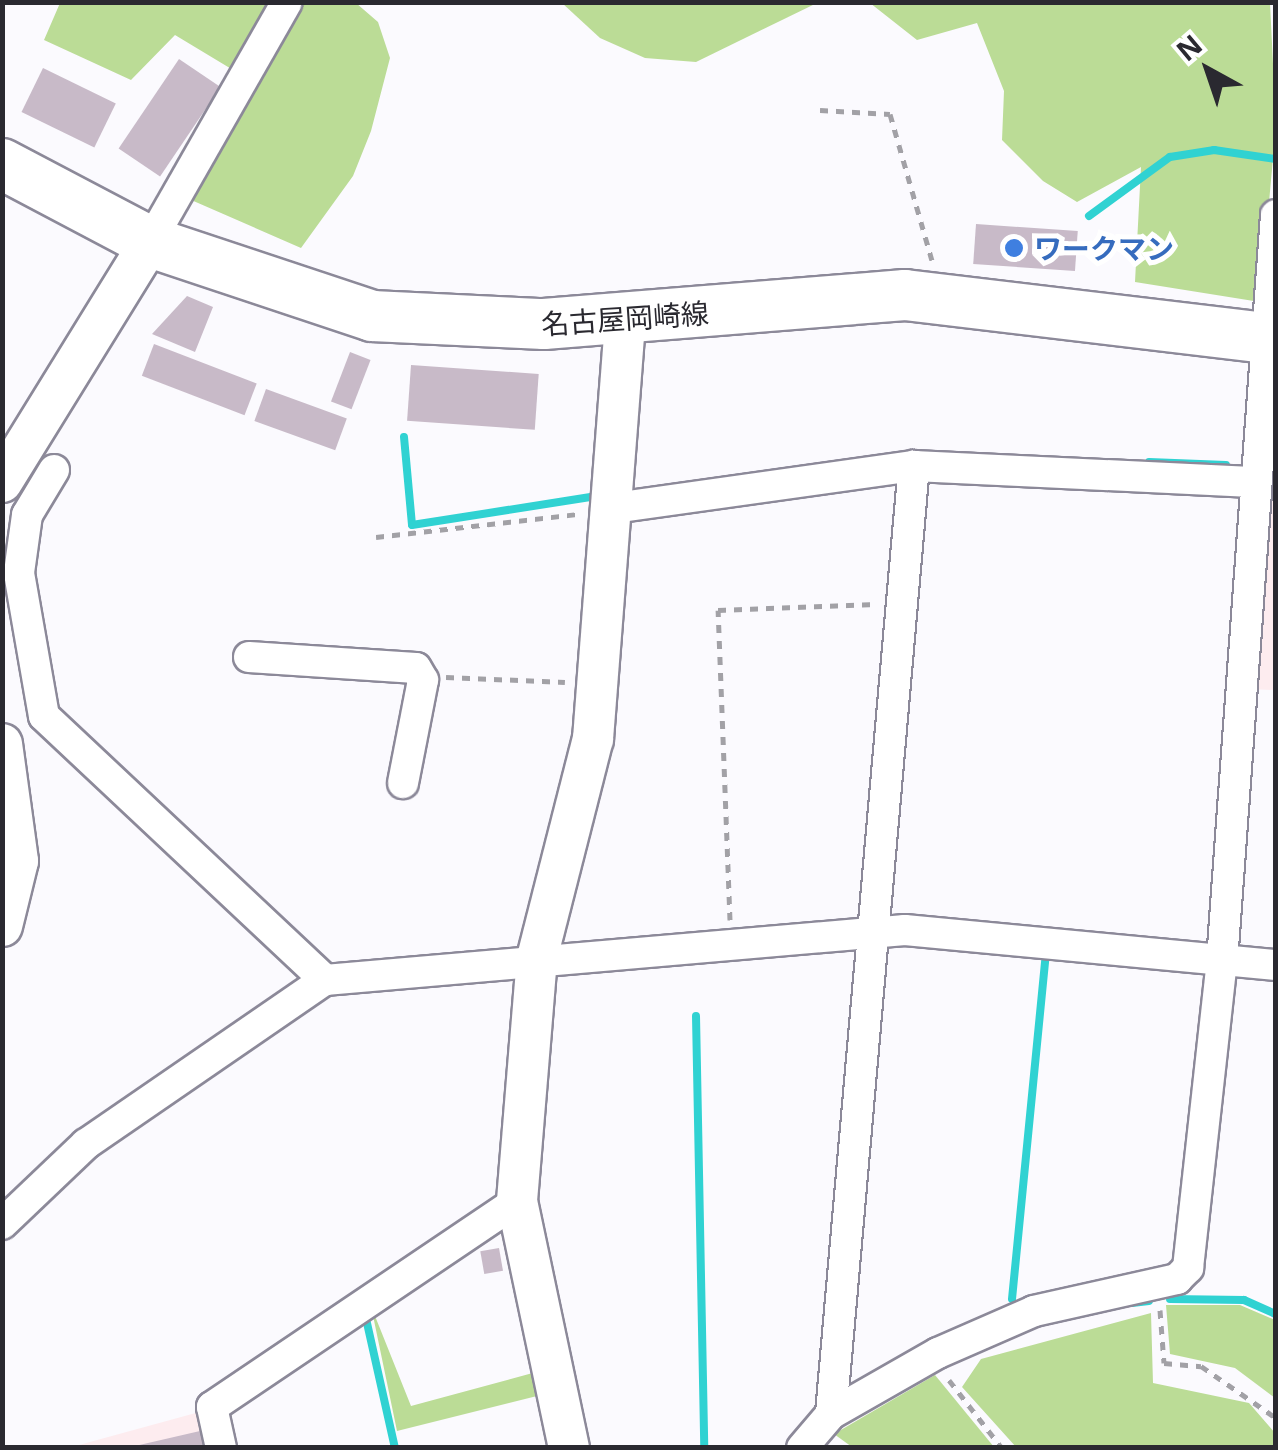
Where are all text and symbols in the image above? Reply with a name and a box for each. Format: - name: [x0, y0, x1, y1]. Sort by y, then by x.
- north arrow: [1158, 20, 1258, 120]
- text: N: [1168, 25, 1210, 69]
- place label: ワークマン: [1034, 231, 1174, 265]
- marker: ワークマン: [1003, 237, 1025, 259]
- street label: 名古屋岡崎線: [540, 295, 710, 341]

